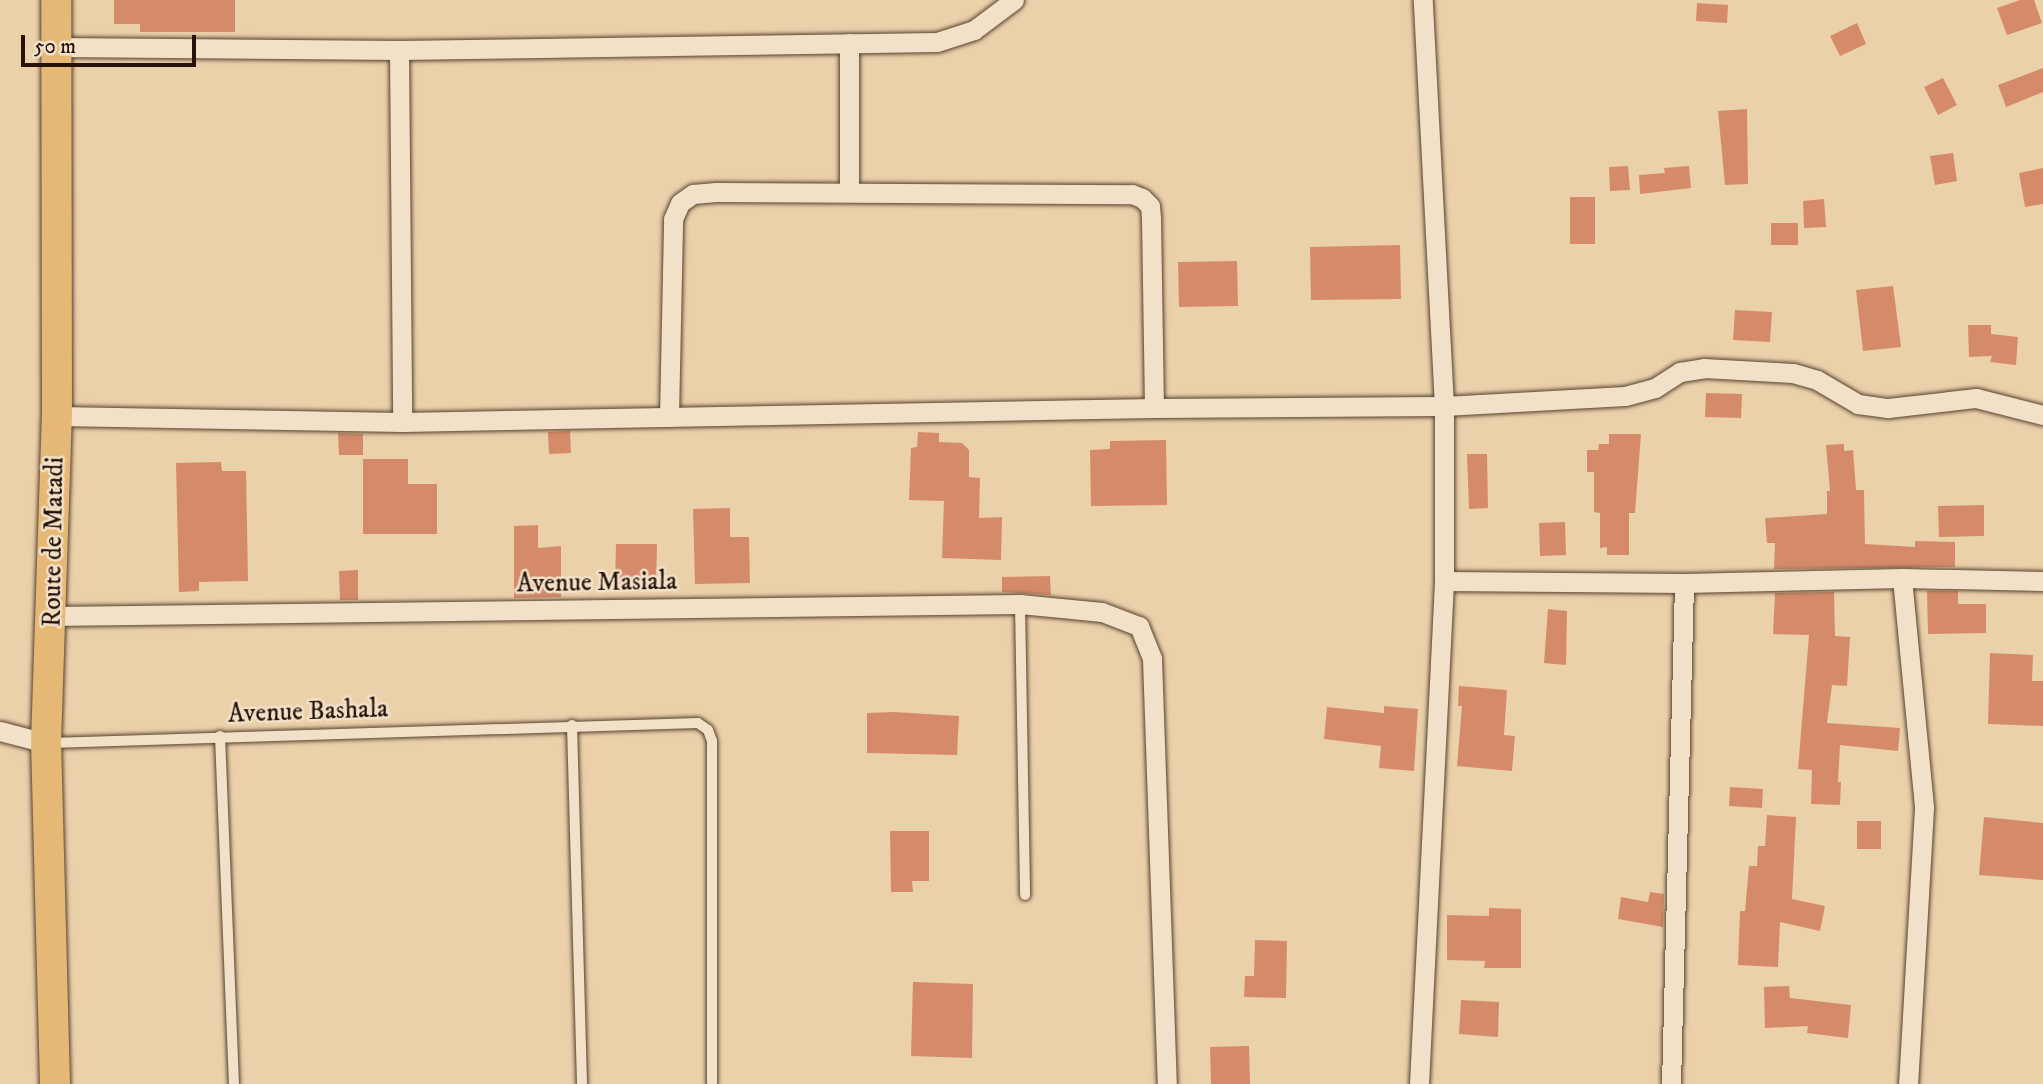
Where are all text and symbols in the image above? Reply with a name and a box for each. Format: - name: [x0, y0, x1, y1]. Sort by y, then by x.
- scale bar: [24, 21, 200, 65]
- text: 50 m: [34, 34, 76, 60]
- street label: Route de Matadi: [37, 457, 71, 627]
- street label: Avenue Masiala: [516, 566, 678, 600]
- street label: Avenue Bashala: [227, 694, 389, 730]

